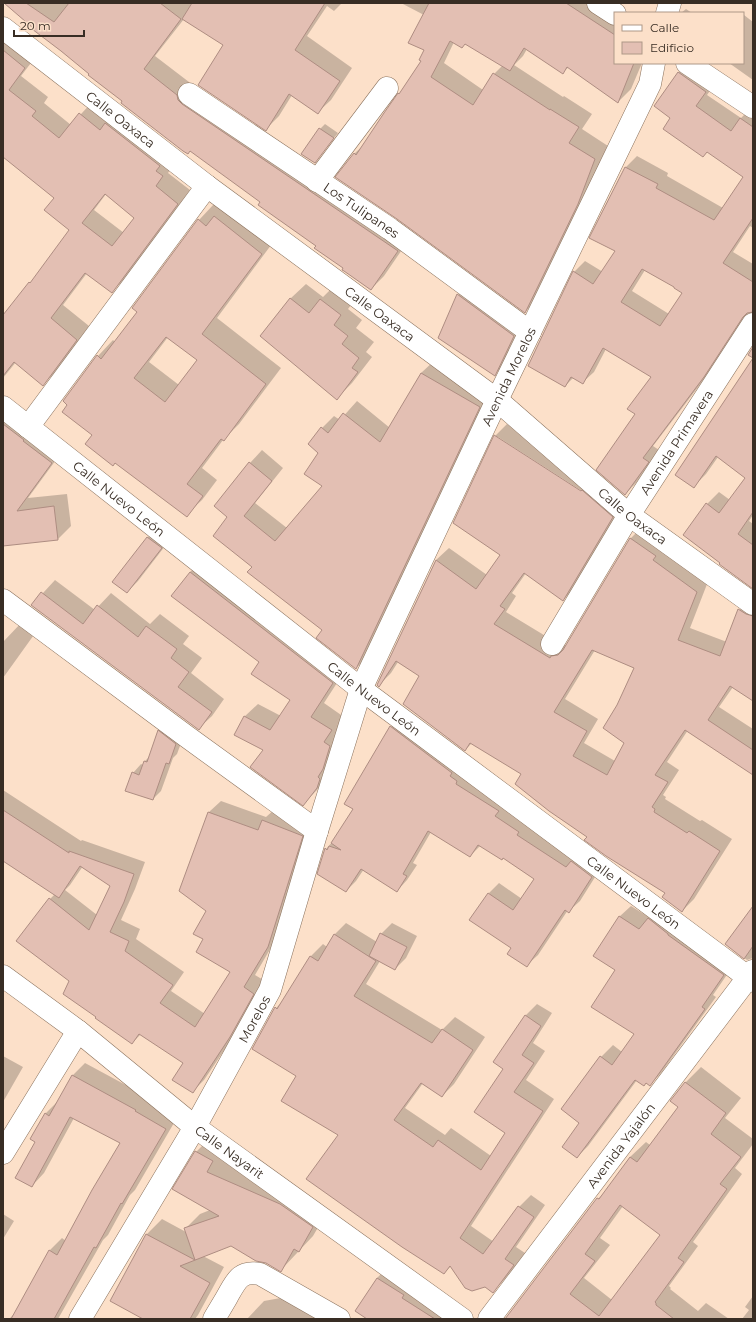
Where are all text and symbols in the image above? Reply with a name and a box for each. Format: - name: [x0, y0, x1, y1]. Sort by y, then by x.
- scale bar: [14, 12, 84, 38]
- legend: [614, 12, 744, 64]
- text: 20 m: [20, 18, 51, 33]
- text: Calle: [650, 20, 679, 35]
- text: Edificio: [650, 40, 694, 55]
- street label: Calle Oaxaca: [83, 87, 159, 151]
- street label: Los Tulipanes: [321, 179, 403, 241]
- street label: Calle Oaxaca: [342, 283, 418, 345]
- street label: Avenida Morelos: [478, 325, 539, 428]
- street label: Avenida Primavera: [636, 387, 716, 498]
- street label: Calle Nuevo León: [70, 457, 169, 540]
- street label: Calle Oaxaca: [595, 484, 670, 548]
- street label: Calle Nuevo León: [324, 658, 424, 739]
- street label: Calle Nuevo León: [584, 852, 684, 932]
- street label: Morelos: [235, 993, 274, 1045]
- street label: Avenida Yajalón: [583, 1100, 658, 1191]
- street label: Calle Nayarit: [192, 1122, 267, 1182]

